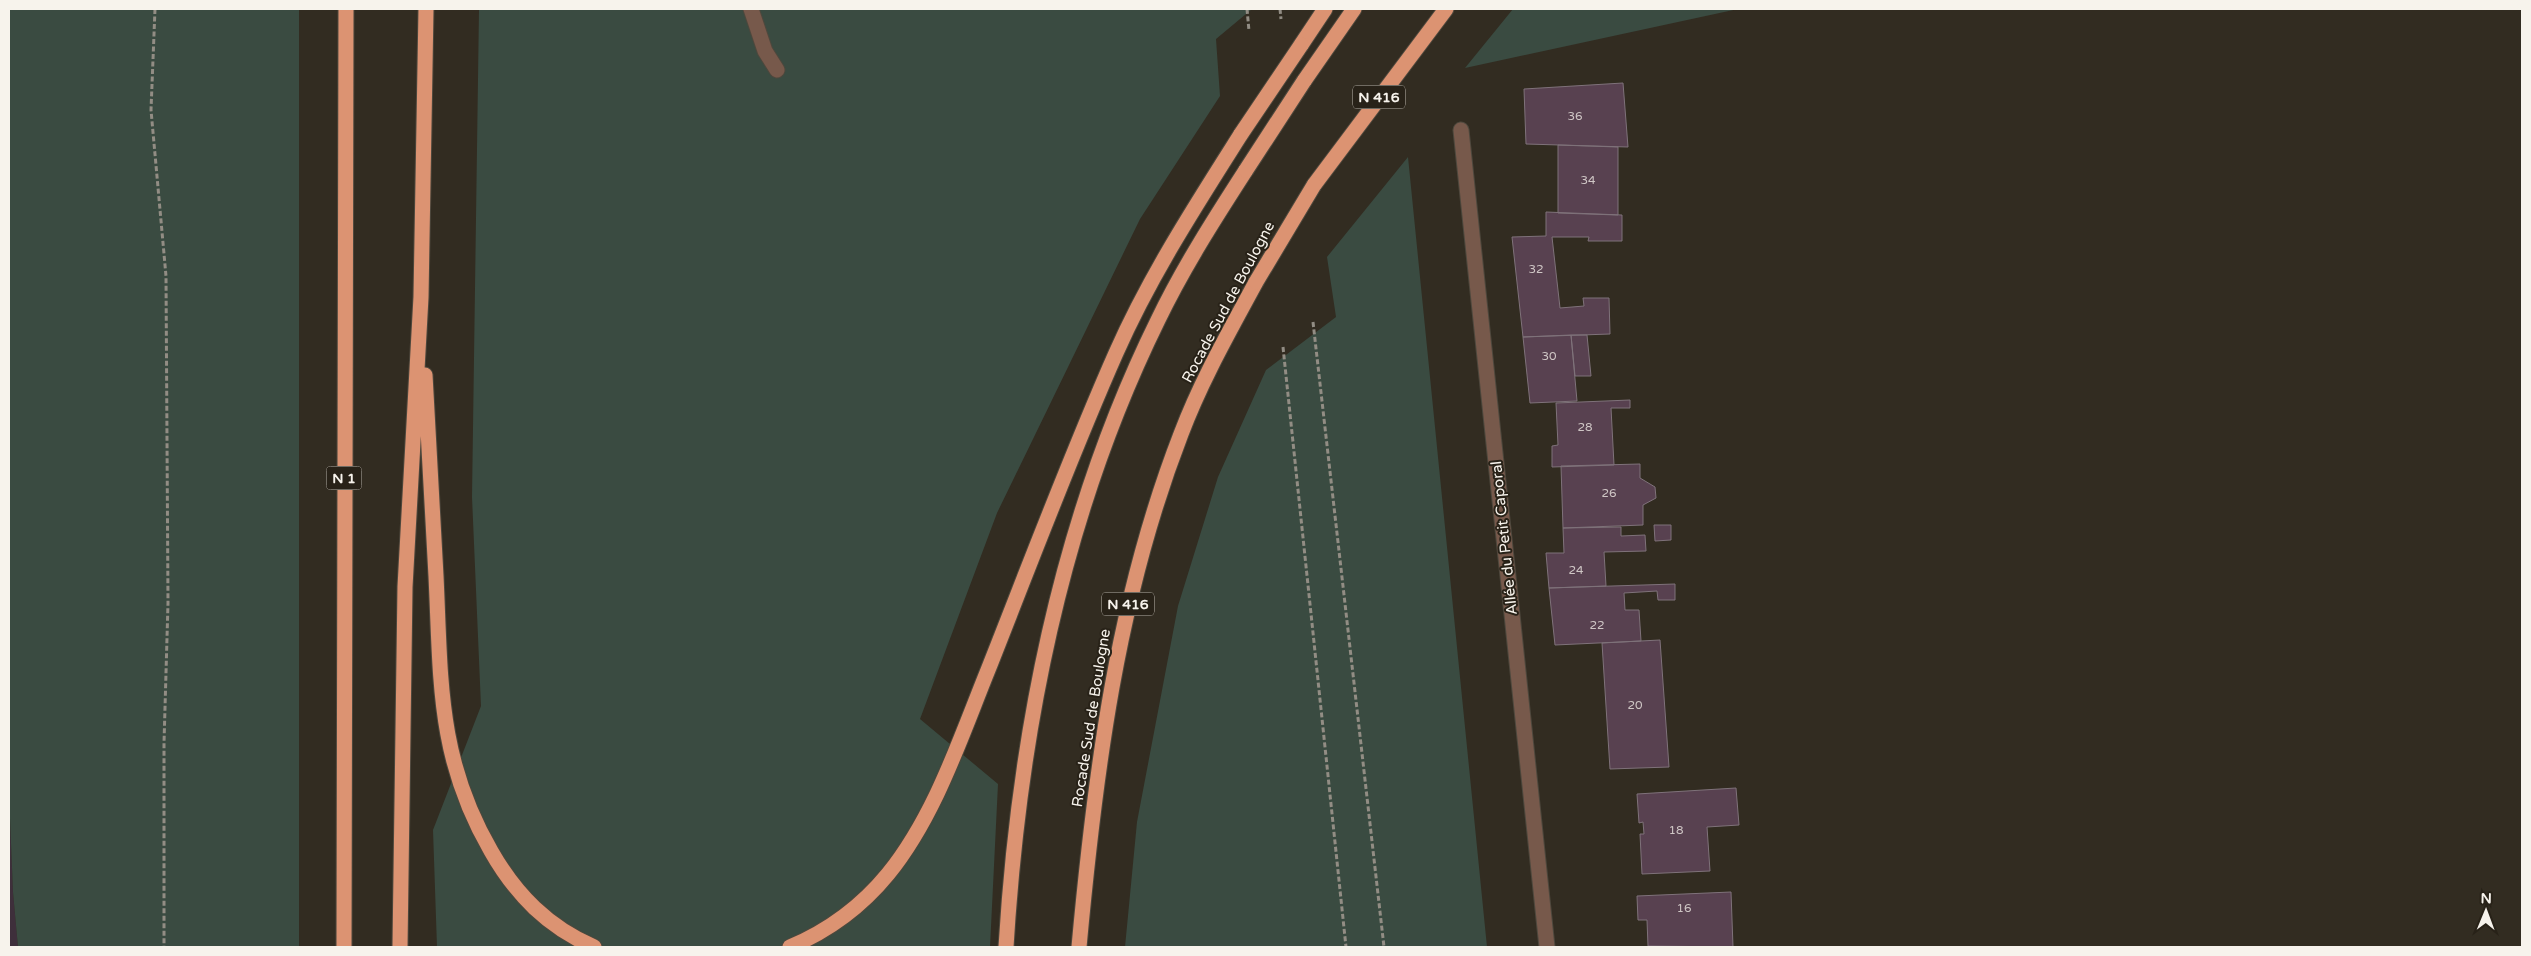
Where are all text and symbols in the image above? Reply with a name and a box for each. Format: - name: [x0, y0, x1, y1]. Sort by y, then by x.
- road number: N 416: [1353, 85, 1405, 108]
- house number: 36: [1567, 109, 1583, 123]
- house number: 34: [1580, 173, 1596, 187]
- street label: Rocade Sud de Boulogne: [1178, 218, 1278, 386]
- house number: 32: [1528, 262, 1544, 276]
- house number: 30: [1541, 349, 1557, 363]
- house number: 28: [1577, 420, 1593, 434]
- street label: Allée du Petit Caporal: [1487, 460, 1521, 616]
- road number: N 1: [326, 466, 362, 489]
- house number: 26: [1601, 486, 1617, 500]
- house number: 24: [1568, 563, 1584, 577]
- road number: N 416: [1102, 592, 1154, 616]
- house number: 22: [1589, 618, 1605, 632]
- street label: Rocade Sud de Boulogne: [1068, 628, 1114, 808]
- house number: 20: [1627, 698, 1643, 712]
- house number: 18: [1668, 823, 1684, 837]
- north arrow: [2461, 886, 2511, 936]
- text: N: [2480, 890, 2492, 907]
- house number: 16: [1676, 901, 1692, 915]

